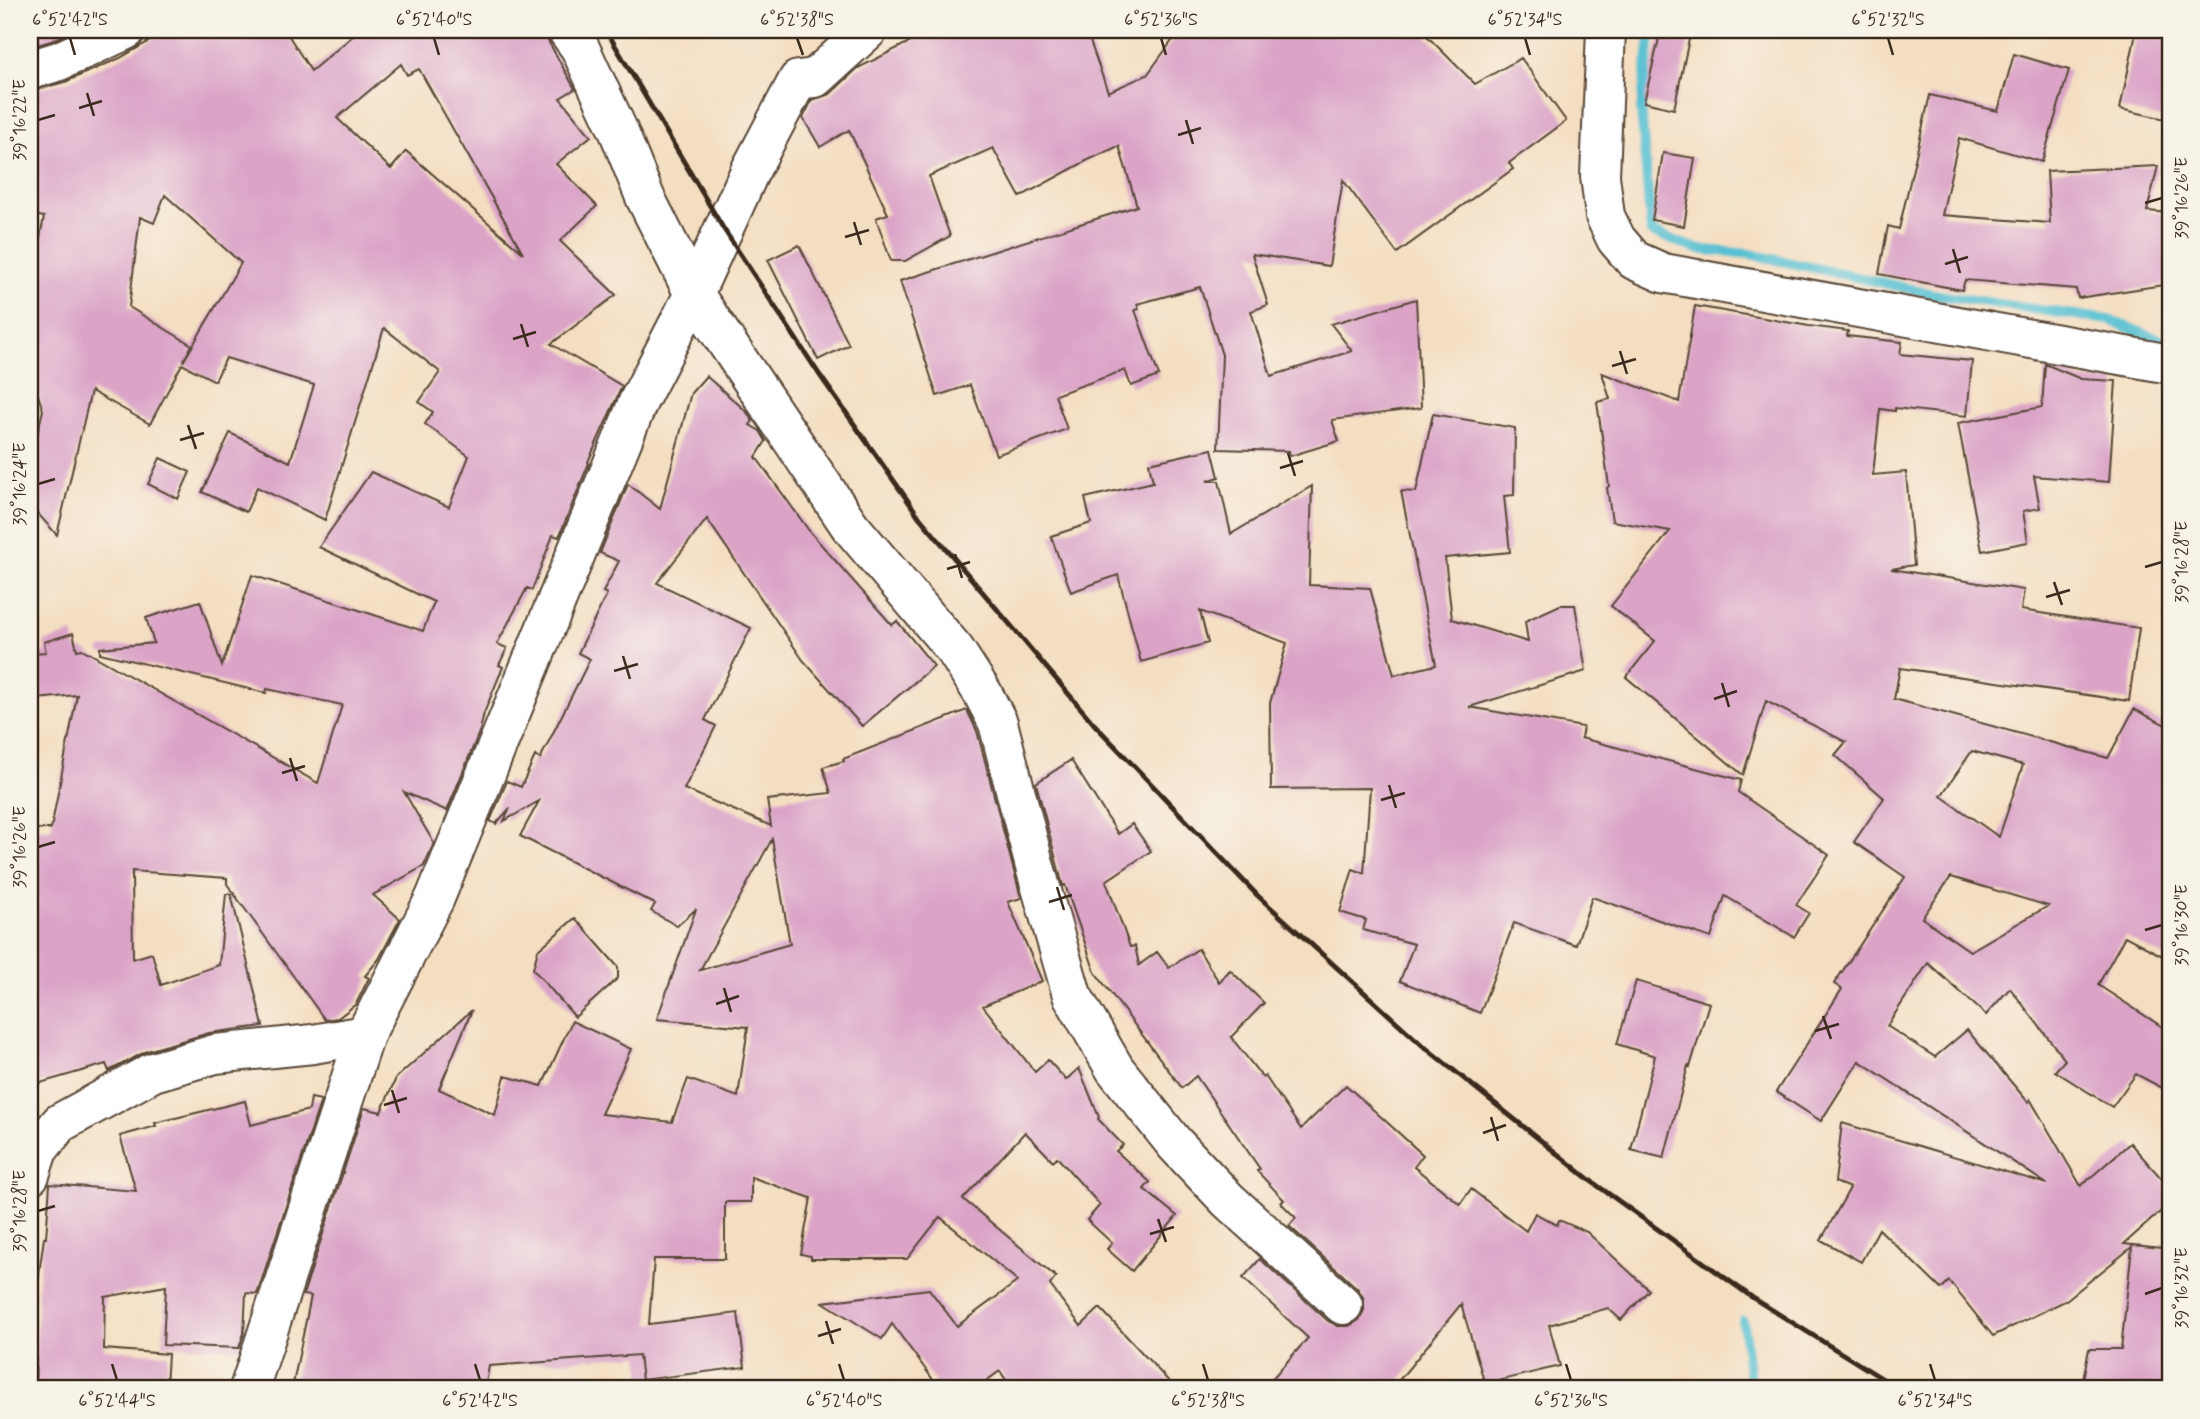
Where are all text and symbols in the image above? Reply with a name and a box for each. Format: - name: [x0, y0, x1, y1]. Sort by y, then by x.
- text: 6°52'42"S: [32, 8, 108, 32]
- text: 6°52'40"S: [396, 8, 472, 32]
- text: 6°52'38"S: [760, 8, 834, 32]
- text: 6°52'36"S: [1124, 8, 1198, 32]
- text: 6°52'34"S: [1487, 8, 1563, 32]
- text: 6°52'32"S: [1851, 8, 1925, 32]
- text: 39°16'22"E: [8, 79, 32, 161]
- text: 39°16'26"E: [2170, 157, 2194, 239]
- text: 39°16'24"E: [8, 442, 32, 526]
- text: 39°16'28"E: [2170, 521, 2194, 603]
- text: 39°16'26"E: [8, 806, 32, 888]
- text: 39°16'30"E: [2170, 884, 2194, 966]
- text: 39°16'28"E: [8, 1170, 32, 1252]
- text: 39°16'32"E: [2170, 1247, 2194, 1329]
- text: 6°52'44"S: [78, 1389, 156, 1413]
- text: 6°52'42"S: [442, 1389, 518, 1413]
- text: 6°52'40"S: [806, 1389, 882, 1413]
- text: 6°52'38"S: [1171, 1389, 1245, 1413]
- text: 6°52'36"S: [1534, 1389, 1608, 1413]
- text: 6°52'34"S: [1897, 1389, 1973, 1413]

